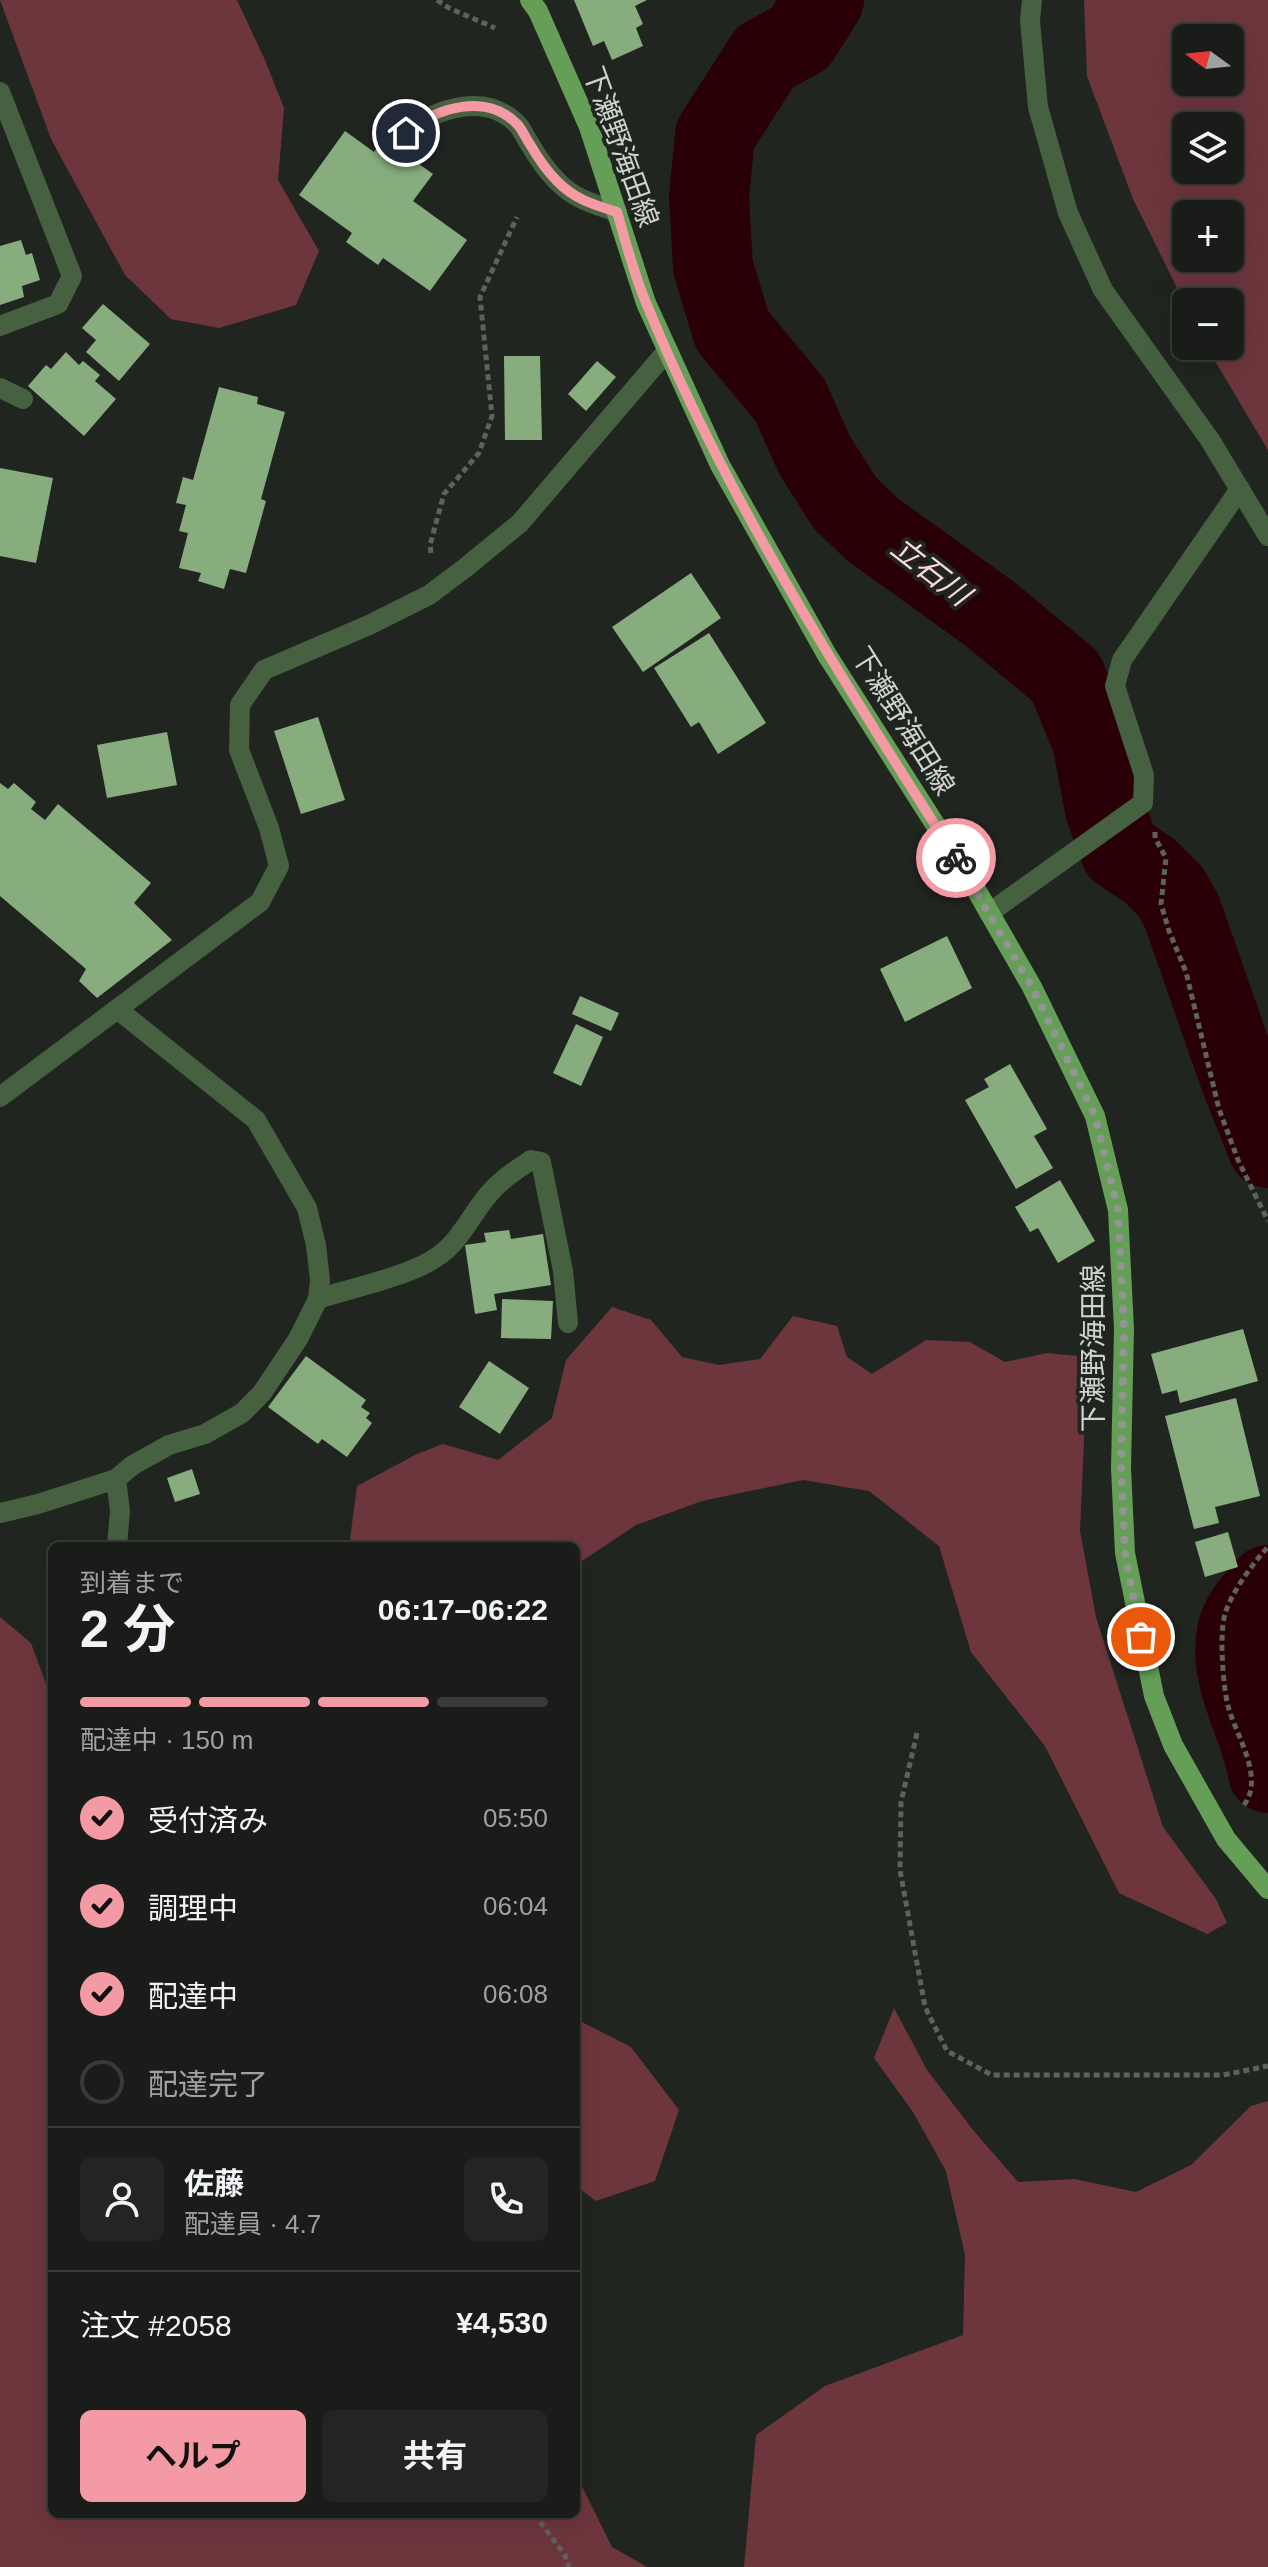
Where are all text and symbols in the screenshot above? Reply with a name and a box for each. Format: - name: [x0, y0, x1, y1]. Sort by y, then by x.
- north arrow: [1172, 24, 1244, 96]
- map controls: [1172, 24, 1244, 360]
- street label: 下瀬野海田線: [578, 63, 664, 231]
- pin: [372, 99, 440, 167]
- icon: home: [384, 111, 428, 155]
- button: layers: [1172, 112, 1244, 184]
- button: +: [1172, 200, 1244, 272]
- button: −: [1172, 288, 1244, 360]
- water label: 立石川: [885, 530, 979, 614]
- street label: 下瀬野海田線: [845, 642, 961, 800]
- courier: [916, 818, 996, 898]
- icon: bike: [934, 836, 978, 880]
- street label: 下瀬野海田線: [1078, 1264, 1109, 1432]
- text: 到着まで: [80, 1568, 184, 1598]
- text: 06:17–06:22: [378, 1593, 548, 1626]
- text: 2 分: [80, 1600, 175, 1658]
- pin: [1107, 1603, 1175, 1671]
- icon: bag: [1119, 1615, 1163, 1659]
- text: 配達中 · 150 m: [80, 1725, 253, 1755]
- icon: check: [80, 1796, 124, 1840]
- text: 05:50: [483, 1803, 548, 1833]
- text: 受付済み: [148, 1804, 268, 1837]
- icon: check: [80, 1884, 124, 1928]
- text: 06:04: [483, 1891, 548, 1921]
- text: 調理中: [148, 1892, 238, 1925]
- icon: check: [80, 1972, 124, 2016]
- text: 06:08: [483, 1979, 548, 2009]
- text: 配達中: [148, 1980, 238, 2013]
- text: 配達完了: [148, 2068, 268, 2101]
- button: person: [80, 2157, 164, 2241]
- button: phone: [464, 2157, 548, 2241]
- text: 佐藤: [184, 2167, 244, 2200]
- text: 配達員 · 4.7: [184, 2209, 321, 2239]
- text: ¥4,530: [456, 2306, 548, 2339]
- text: 注文 #2058: [80, 2309, 232, 2342]
- button: ヘルプ: [80, 2410, 306, 2502]
- button: 共有: [322, 2410, 548, 2502]

